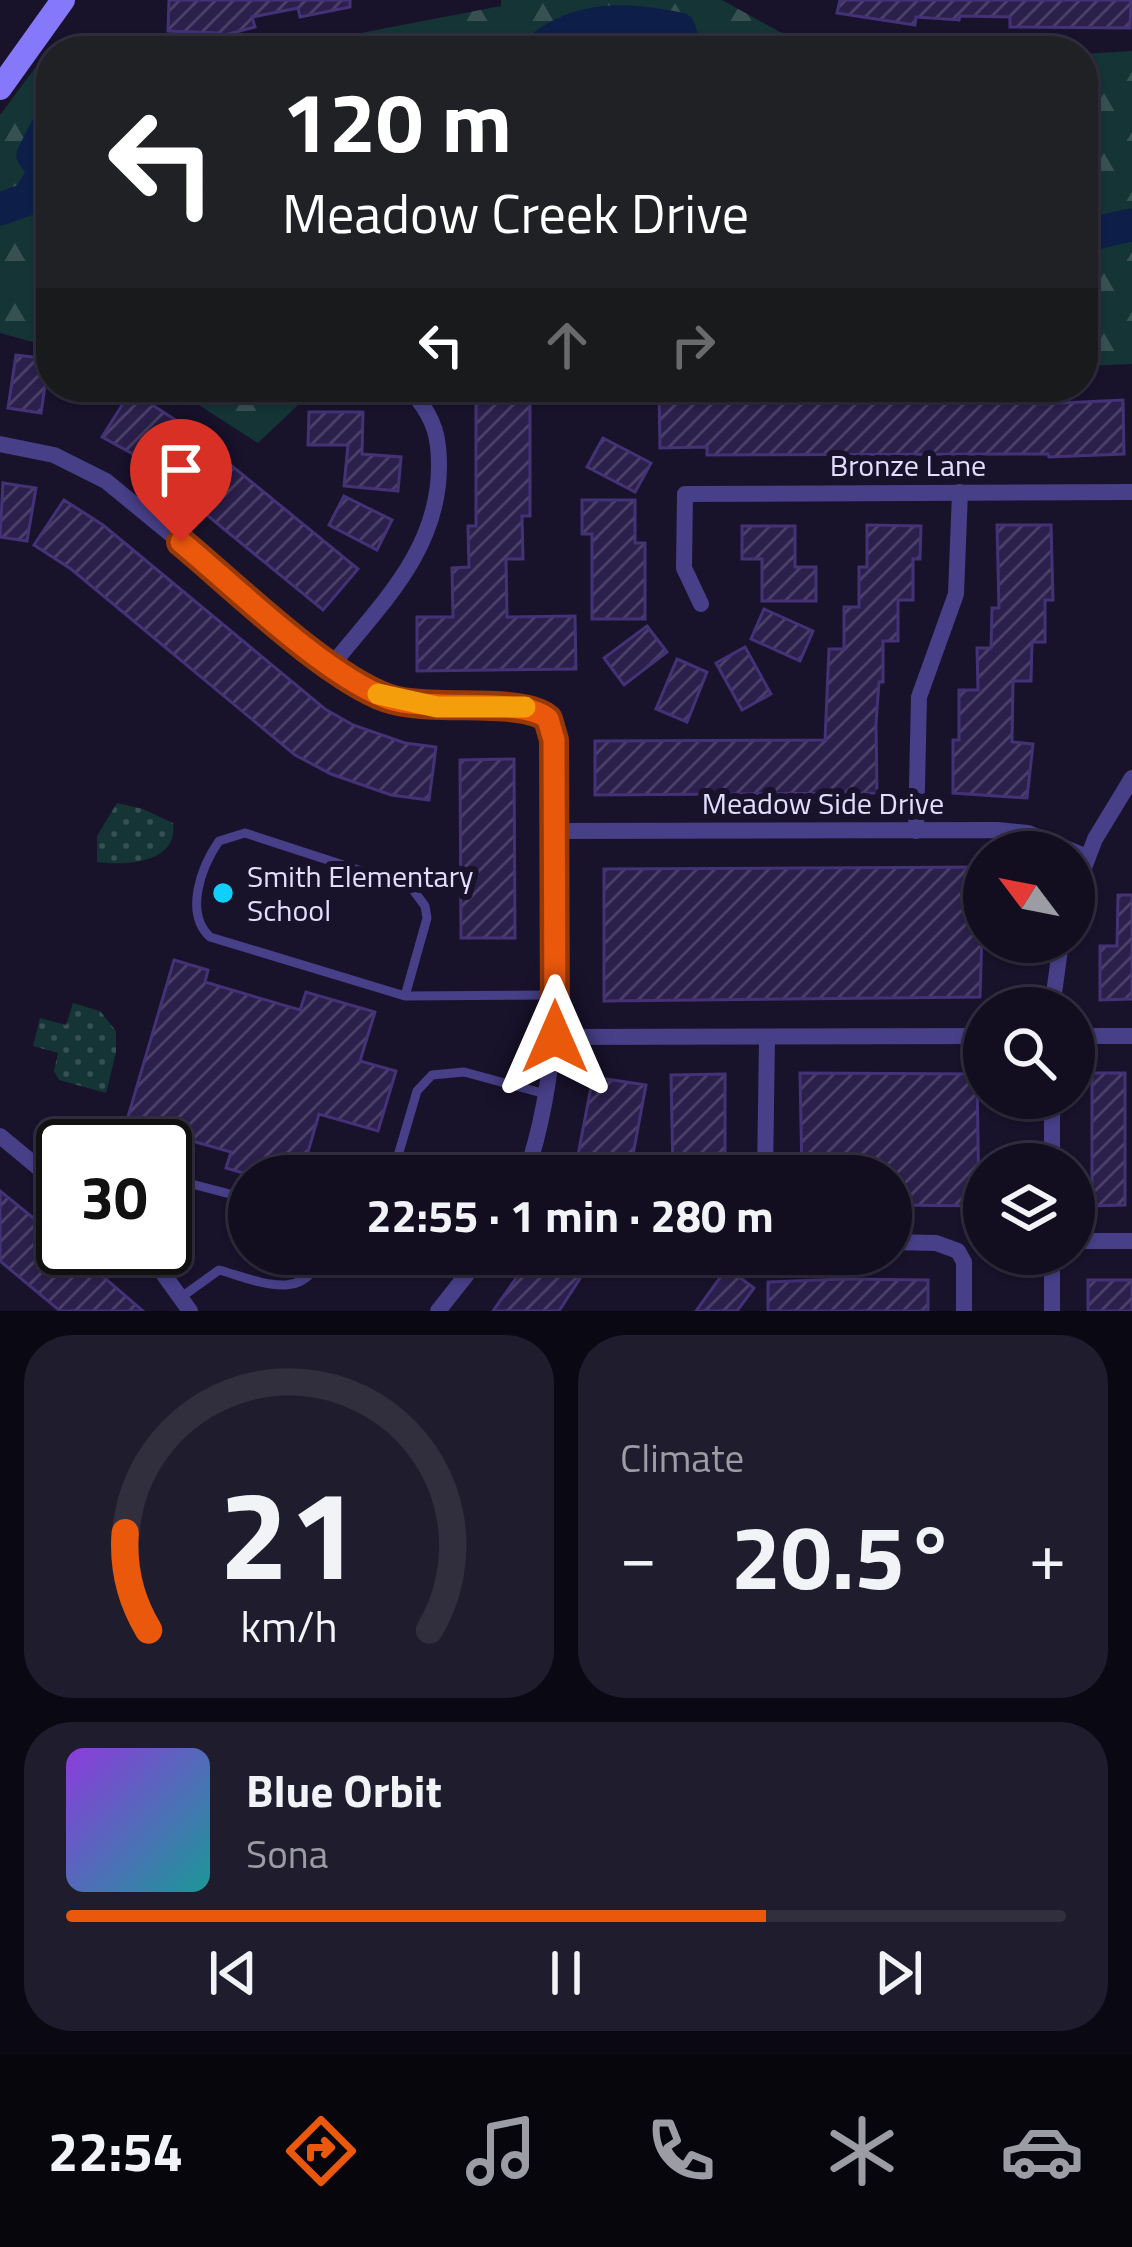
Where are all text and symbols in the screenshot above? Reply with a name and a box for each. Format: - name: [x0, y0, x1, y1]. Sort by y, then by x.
- text: 120 m: [282, 57, 512, 185]
- icon: left: [84, 84, 240, 240]
- text: Meadow Creek Drive: [282, 172, 749, 254]
- icon: left: [408, 312, 474, 378]
- icon: ahead: [534, 312, 600, 378]
- icon: right: [660, 312, 726, 378]
- pin: [130, 419, 232, 542]
- icon: arrive: [148, 437, 214, 503]
- street label: Bronze Lane: [830, 442, 986, 488]
- street label: Meadow Side Drive: [702, 780, 944, 826]
- north arrow: [963, 831, 1095, 963]
- map controls: [963, 831, 1095, 1275]
- place label: Smith Elementary School: [247, 853, 474, 933]
- marker: Smith Elementary School: [210, 880, 236, 906]
- position arrow: [492, 974, 618, 1100]
- button: search: [963, 987, 1095, 1119]
- speed limit sign: 30: [36, 1119, 192, 1275]
- button: layers: [963, 1143, 1095, 1275]
- text: 22:55 · 1 min · 280 m: [366, 1181, 774, 1249]
- text: Climate: [620, 1428, 744, 1487]
- text: 21: [219, 1438, 359, 1627]
- text: 20.5°: [731, 1487, 955, 1624]
- text: −: [620, 1505, 657, 1606]
- text: +: [1029, 1505, 1066, 1606]
- text: km/h: [240, 1592, 338, 1658]
- text: Blue Orbit: [246, 1756, 442, 1824]
- text: Sona: [246, 1824, 328, 1883]
- icon: previous: [200, 1940, 266, 2006]
- icon: pause: [533, 1940, 599, 2006]
- icon: next: [866, 1940, 932, 2006]
- icon: directions: [279, 2109, 363, 2193]
- icon: music: [459, 2109, 543, 2193]
- icon: phone: [639, 2109, 723, 2193]
- icon: climate: [820, 2109, 904, 2193]
- icon: car: [1000, 2109, 1084, 2193]
- text: 22:54: [48, 2110, 183, 2192]

